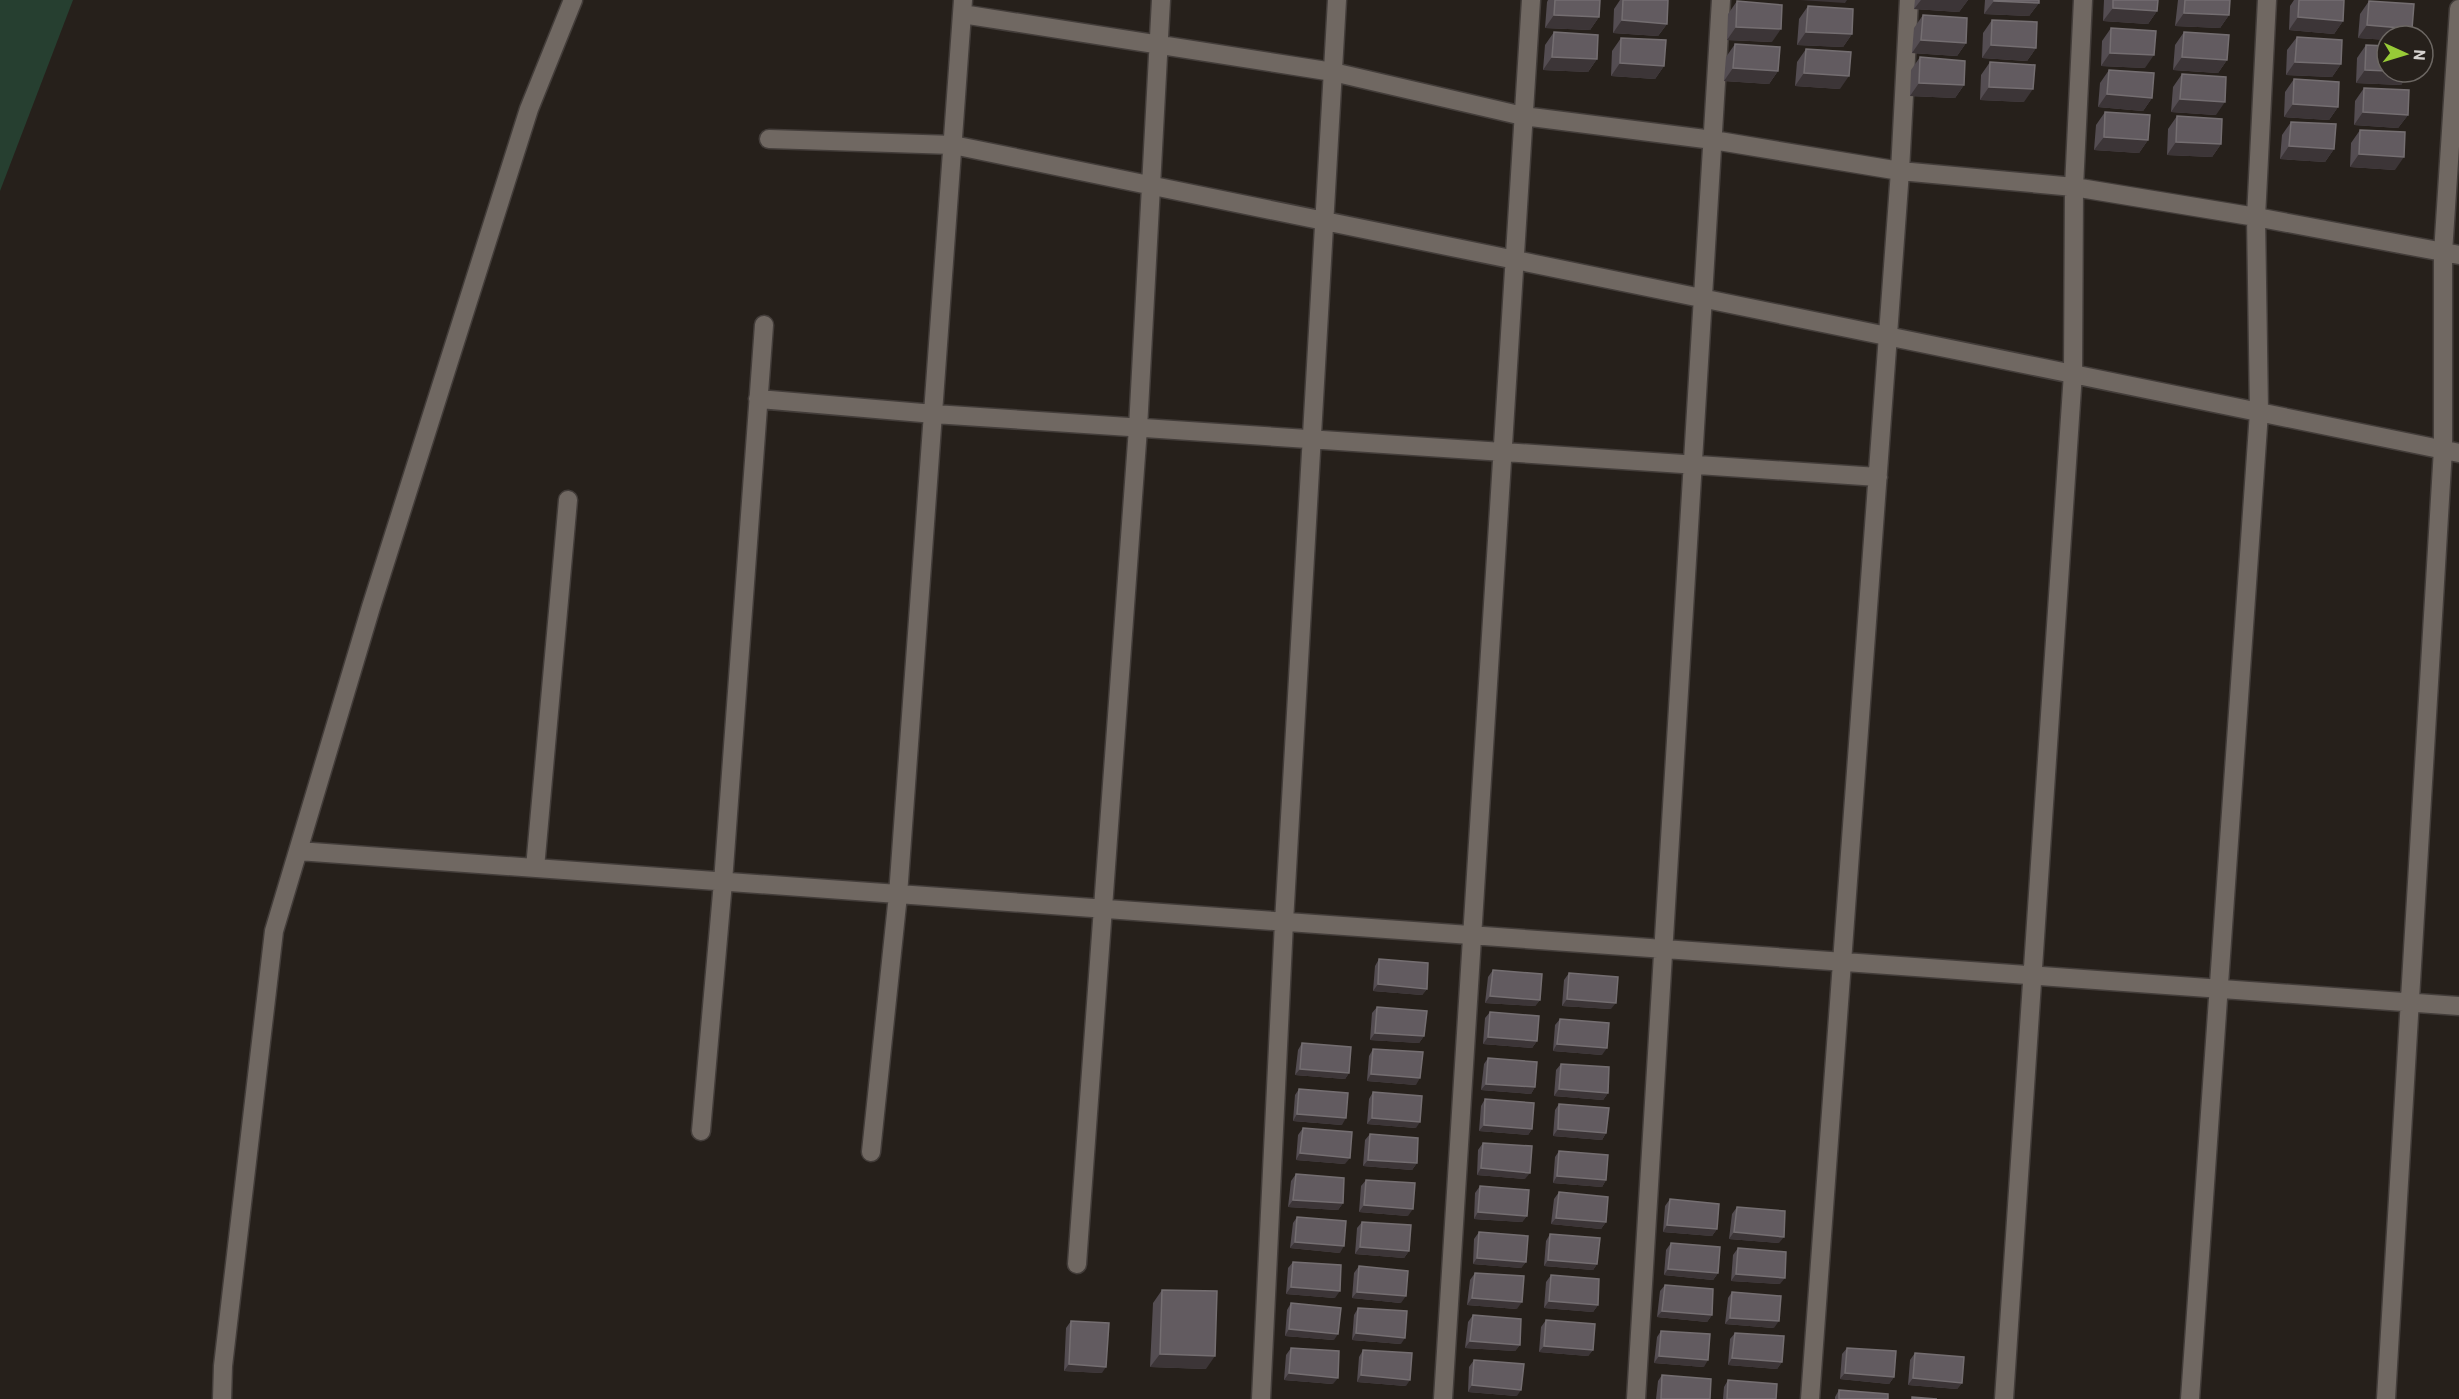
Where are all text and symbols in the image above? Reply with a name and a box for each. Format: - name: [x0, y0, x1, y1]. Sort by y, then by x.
- north arrow: [2375, 24, 2435, 84]
- text: N: [2411, 49, 2430, 61]

